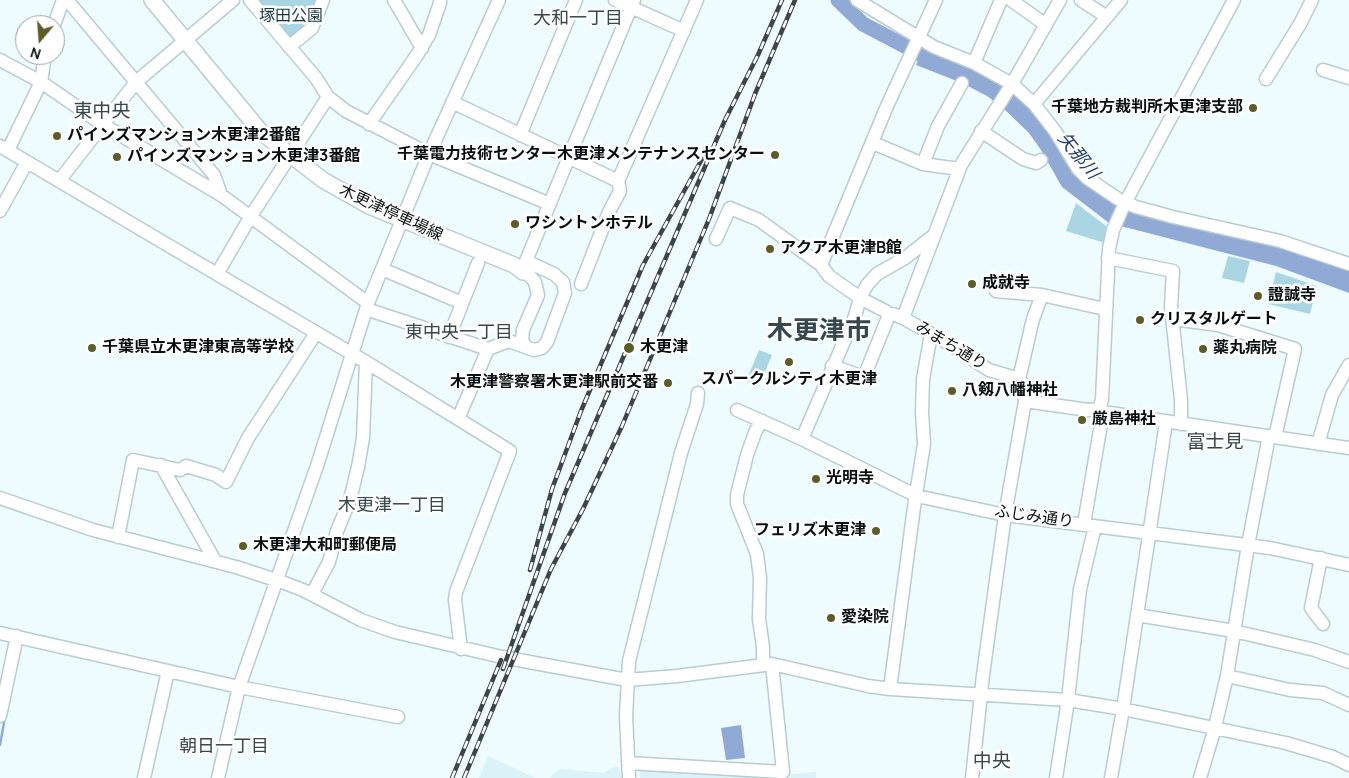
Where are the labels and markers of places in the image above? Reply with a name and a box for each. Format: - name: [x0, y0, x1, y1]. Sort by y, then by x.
- place label: 千葉地方裁判所木更津支部: [1051, 98, 1243, 118]
- marker: 千葉地方裁判所木更津支部: [1247, 102, 1259, 114]
- place label: パインズマンション木更津2番館: [67, 126, 301, 146]
- marker: パインズマンション木更津2番館: [51, 130, 63, 142]
- place label: 千葉電力技術センター木更津メンテナンスセンター: [397, 145, 765, 165]
- place label: パインズマンション木更津3番館: [127, 147, 360, 167]
- marker: 千葉電力技術センター木更津メンテナンスセンター: [769, 149, 781, 161]
- marker: パインズマンション木更津3番館: [111, 151, 123, 163]
- place label: ワシントンホテル: [525, 214, 653, 234]
- marker: ワシントンホテル: [509, 218, 521, 230]
- place label: アクア木更津B館: [780, 239, 902, 259]
- marker: アクア木更津B館: [764, 243, 776, 255]
- place label: 成就寺: [982, 274, 1030, 294]
- marker: 成就寺: [966, 278, 978, 290]
- place label: 證誠寺: [1268, 286, 1316, 306]
- marker: 證誠寺: [1252, 290, 1264, 302]
- place label: クリスタルゲート: [1150, 310, 1278, 330]
- marker: クリスタルゲート: [1134, 314, 1146, 326]
- place label: 千葉県立木更津東高等学校: [102, 338, 294, 358]
- place label: 木更津: [640, 338, 688, 358]
- place label: 薬丸病院: [1213, 339, 1277, 359]
- marker: 木更津: [622, 341, 636, 355]
- marker: 千葉県立木更津東高等学校: [86, 342, 98, 354]
- marker: 薬丸病院: [1197, 343, 1209, 355]
- marker: スパークルシティ木更津: [783, 356, 795, 368]
- place label: スパークルシティ木更津: [701, 370, 877, 390]
- place label: 木更津警察署木更津駅前交番: [450, 373, 658, 393]
- marker: 木更津警察署木更津駅前交番: [662, 377, 674, 389]
- place label: 八剱八幡神社: [962, 381, 1058, 401]
- marker: 八剱八幡神社: [946, 385, 958, 397]
- place label: 厳島神社: [1092, 410, 1156, 430]
- marker: 厳島神社: [1076, 414, 1088, 426]
- place label: 光明寺: [826, 469, 874, 489]
- marker: 光明寺: [810, 473, 822, 485]
- place label: フェリズ木更津: [754, 521, 866, 541]
- marker: フェリズ木更津: [870, 525, 882, 537]
- place label: 木更津大和町郵便局: [253, 536, 397, 556]
- marker: 木更津大和町郵便局: [237, 540, 249, 552]
- place label: 愛染院: [841, 608, 889, 628]
- marker: 愛染院: [825, 612, 837, 624]

